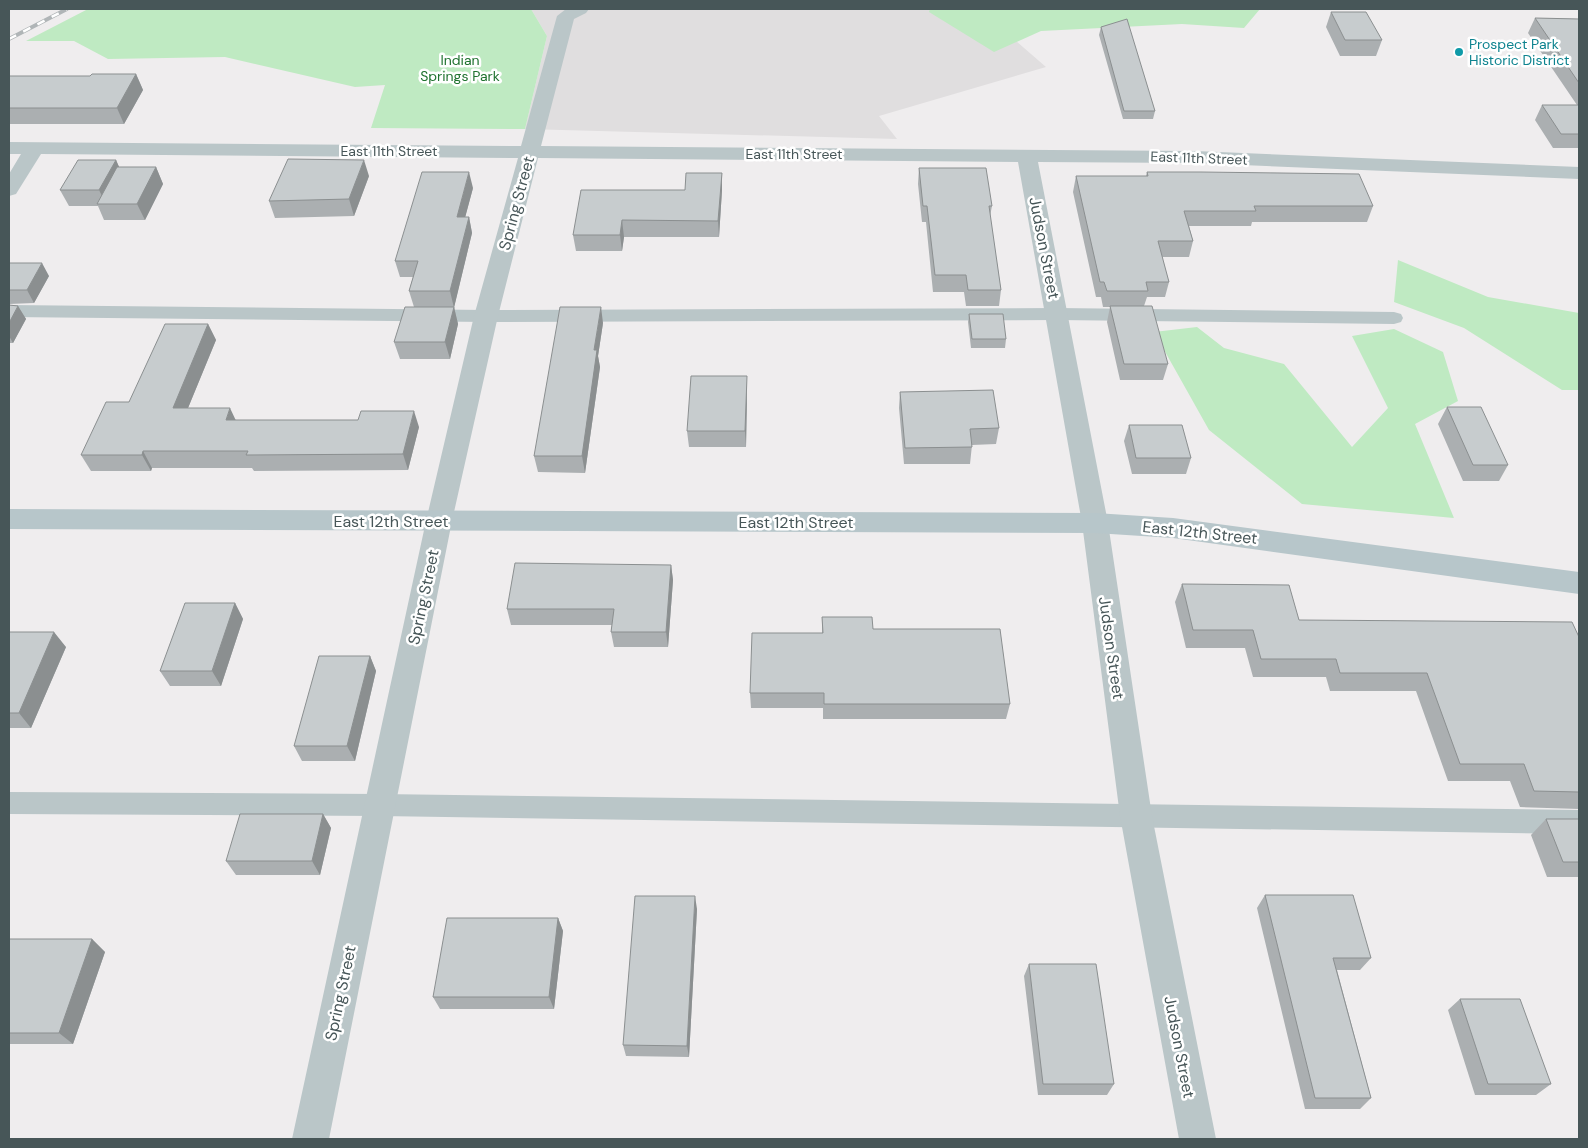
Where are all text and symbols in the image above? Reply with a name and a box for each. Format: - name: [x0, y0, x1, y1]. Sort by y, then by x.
- place label: Prospect Park Historic District: [1469, 35, 1570, 69]
- marker: Prospect Park Historic District: [1453, 46, 1465, 58]
- park label: Indian Springs Park: [420, 51, 500, 85]
- street label: East 11th Street: [340, 142, 438, 160]
- street label: East 11th Street: [745, 145, 843, 163]
- street label: East 11th Street: [1150, 147, 1248, 169]
- street label: Spring Street: [494, 154, 539, 253]
- street label: Judson Street: [1024, 195, 1065, 301]
- street label: East 12th Street: [333, 511, 449, 532]
- street label: East 12th Street: [738, 512, 854, 533]
- street label: East 12th Street: [1142, 516, 1258, 549]
- street label: Spring Street: [403, 548, 444, 647]
- street label: Judson Street: [1094, 595, 1129, 701]
- street label: Spring Street: [320, 944, 361, 1043]
- street label: Judson Street: [1159, 994, 1200, 1100]

